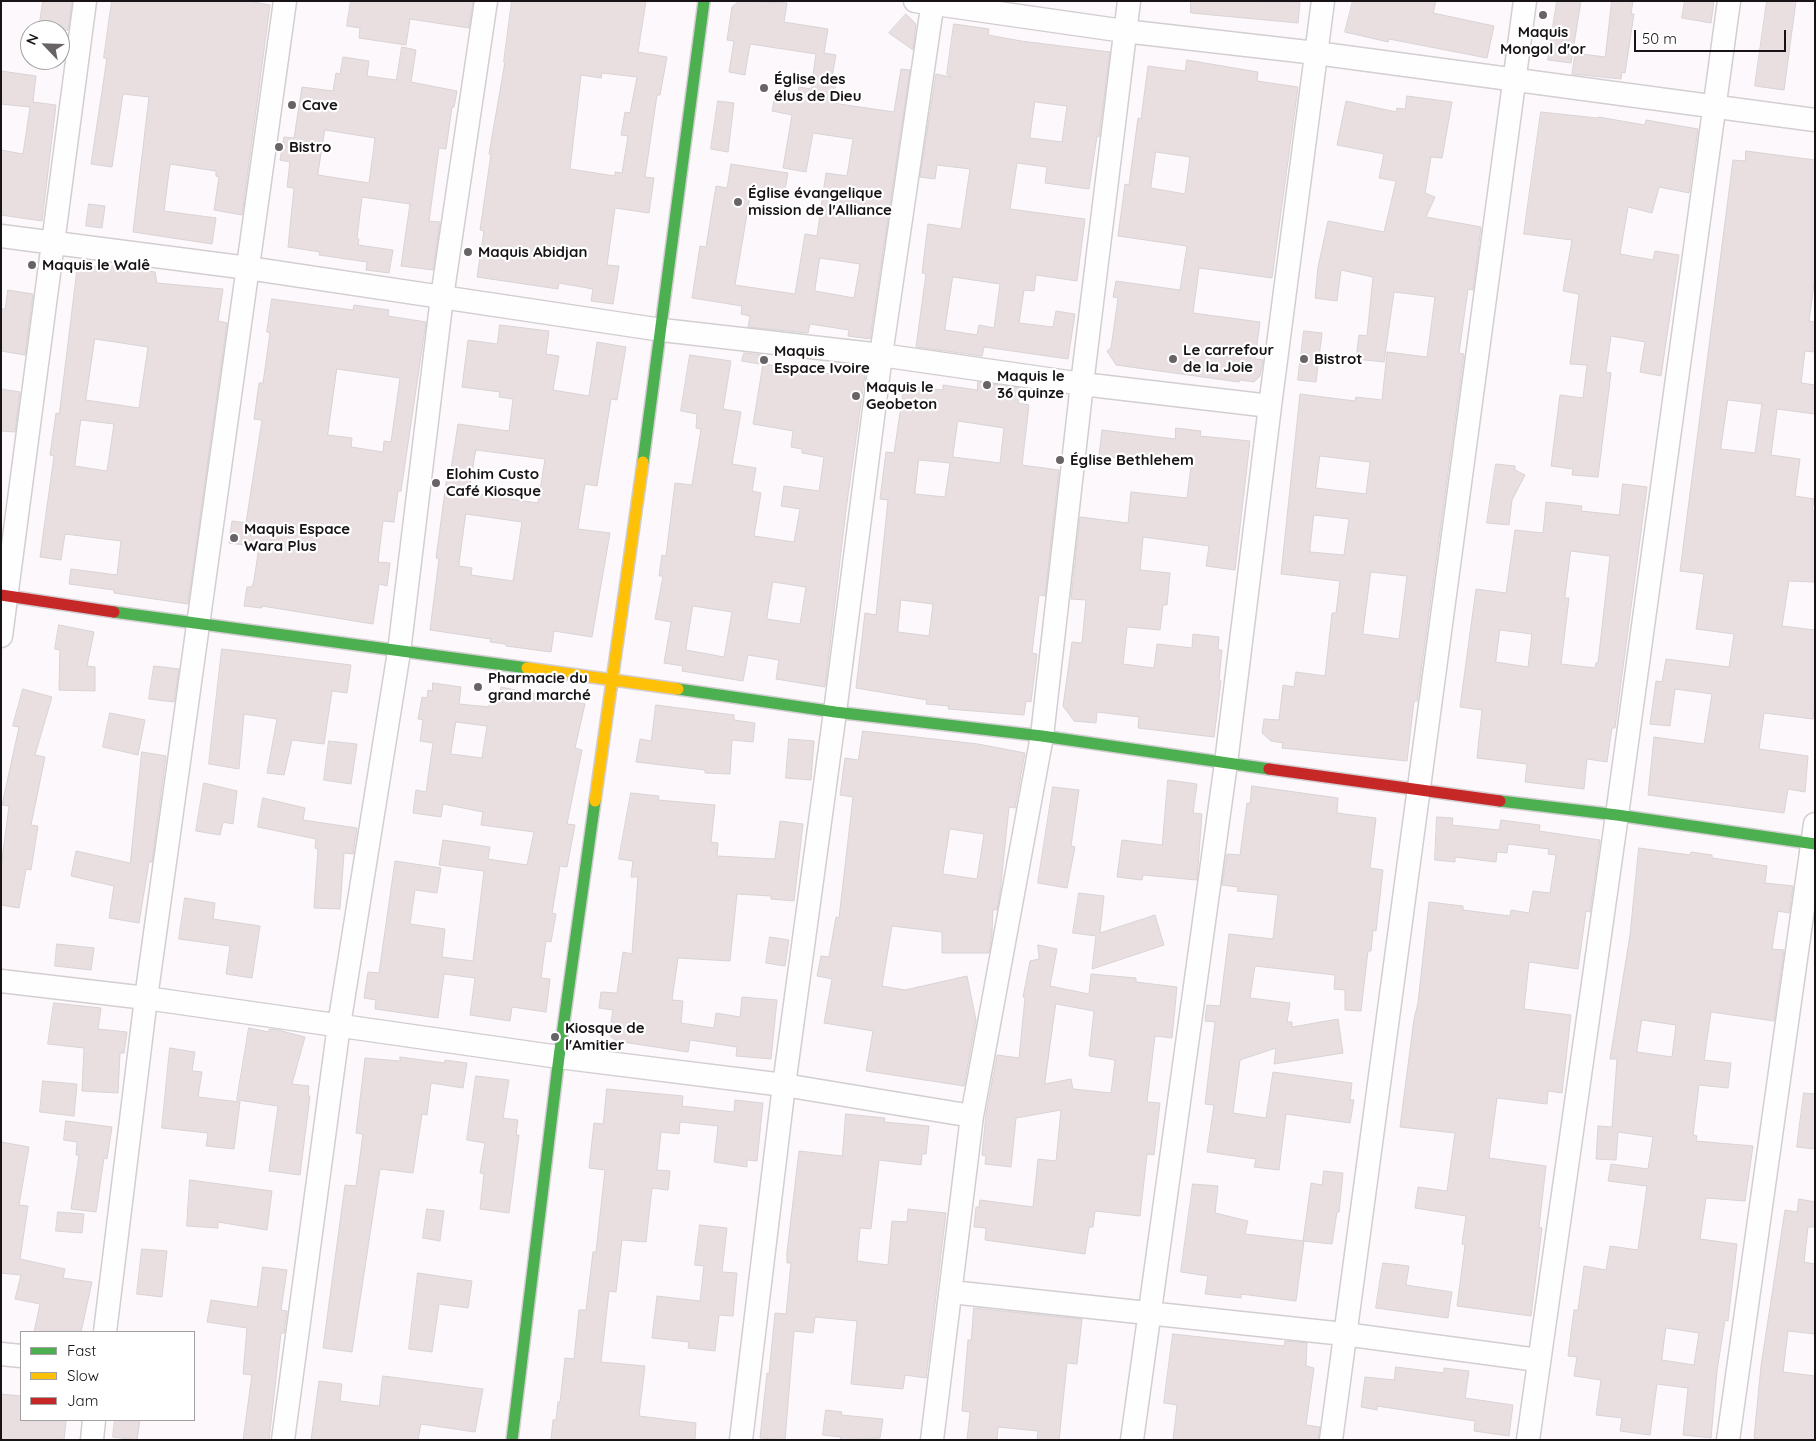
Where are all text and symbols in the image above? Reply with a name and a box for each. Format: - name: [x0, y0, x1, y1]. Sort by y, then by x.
- marker: Maquis Mongol d'or: [1537, 9, 1549, 21]
- north arrow: [20, 20, 70, 70]
- scale bar: [1636, 20, 1788, 52]
- place label: Maquis Mongol d'or: [1500, 23, 1586, 58]
- text: 50 m: [1642, 29, 1677, 48]
- text: N: [22, 31, 43, 48]
- place label: Église des élus de Dieu: [774, 70, 861, 105]
- marker: Église des élus de Dieu: [758, 82, 770, 94]
- place label: Cave: [302, 96, 338, 114]
- marker: Cave: [286, 99, 298, 111]
- place label: Bistro: [289, 138, 331, 156]
- marker: Bistro: [273, 141, 285, 153]
- place label: Église évangelique mission de l'Alliance: [748, 184, 892, 219]
- marker: Église évangelique mission de l'Alliance: [732, 196, 744, 208]
- place label: Maquis Abidjan: [478, 243, 587, 261]
- marker: Maquis Abidjan: [462, 246, 474, 258]
- place label: Maquis le Walê: [42, 256, 150, 274]
- marker: Maquis le Walê: [26, 259, 38, 271]
- place label: Le carrefour de la Joie: [1183, 341, 1274, 376]
- place label: Maquis Espace Ivoire: [774, 342, 870, 377]
- place label: Bistrot: [1314, 350, 1362, 368]
- marker: Le carrefour de la Joie: [1167, 353, 1179, 365]
- marker: Bistrot: [1298, 353, 1310, 365]
- marker: Maquis Espace Ivoire: [758, 354, 770, 366]
- place label: Maquis le 36 quinze: [997, 367, 1065, 402]
- place label: Maquis le Geobeton: [866, 378, 937, 413]
- marker: Maquis le 36 quinze: [981, 379, 993, 391]
- marker: Maquis le Geobeton: [850, 390, 862, 402]
- place label: Église Bethlehem: [1070, 451, 1194, 469]
- marker: Église Bethlehem: [1054, 454, 1066, 466]
- place label: Elohim Custo Café Kiosque: [446, 465, 541, 500]
- marker: Elohim Custo Café Kiosque: [430, 477, 442, 489]
- place label: Maquis Espace Wara Plus: [244, 520, 350, 555]
- marker: Maquis Espace Wara Plus: [228, 532, 240, 544]
- place label: Pharmacie du grand marché: [488, 669, 591, 704]
- marker: Pharmacie du grand marché: [472, 681, 484, 693]
- place label: Kiosque de l'Amitier: [565, 1019, 644, 1054]
- marker: Kiosque de l'Amitier: [549, 1031, 561, 1043]
- legend: [20, 1331, 195, 1421]
- text: Fast: [67, 1341, 96, 1360]
- text: Slow: [67, 1366, 99, 1385]
- text: Jam: [67, 1391, 98, 1410]

